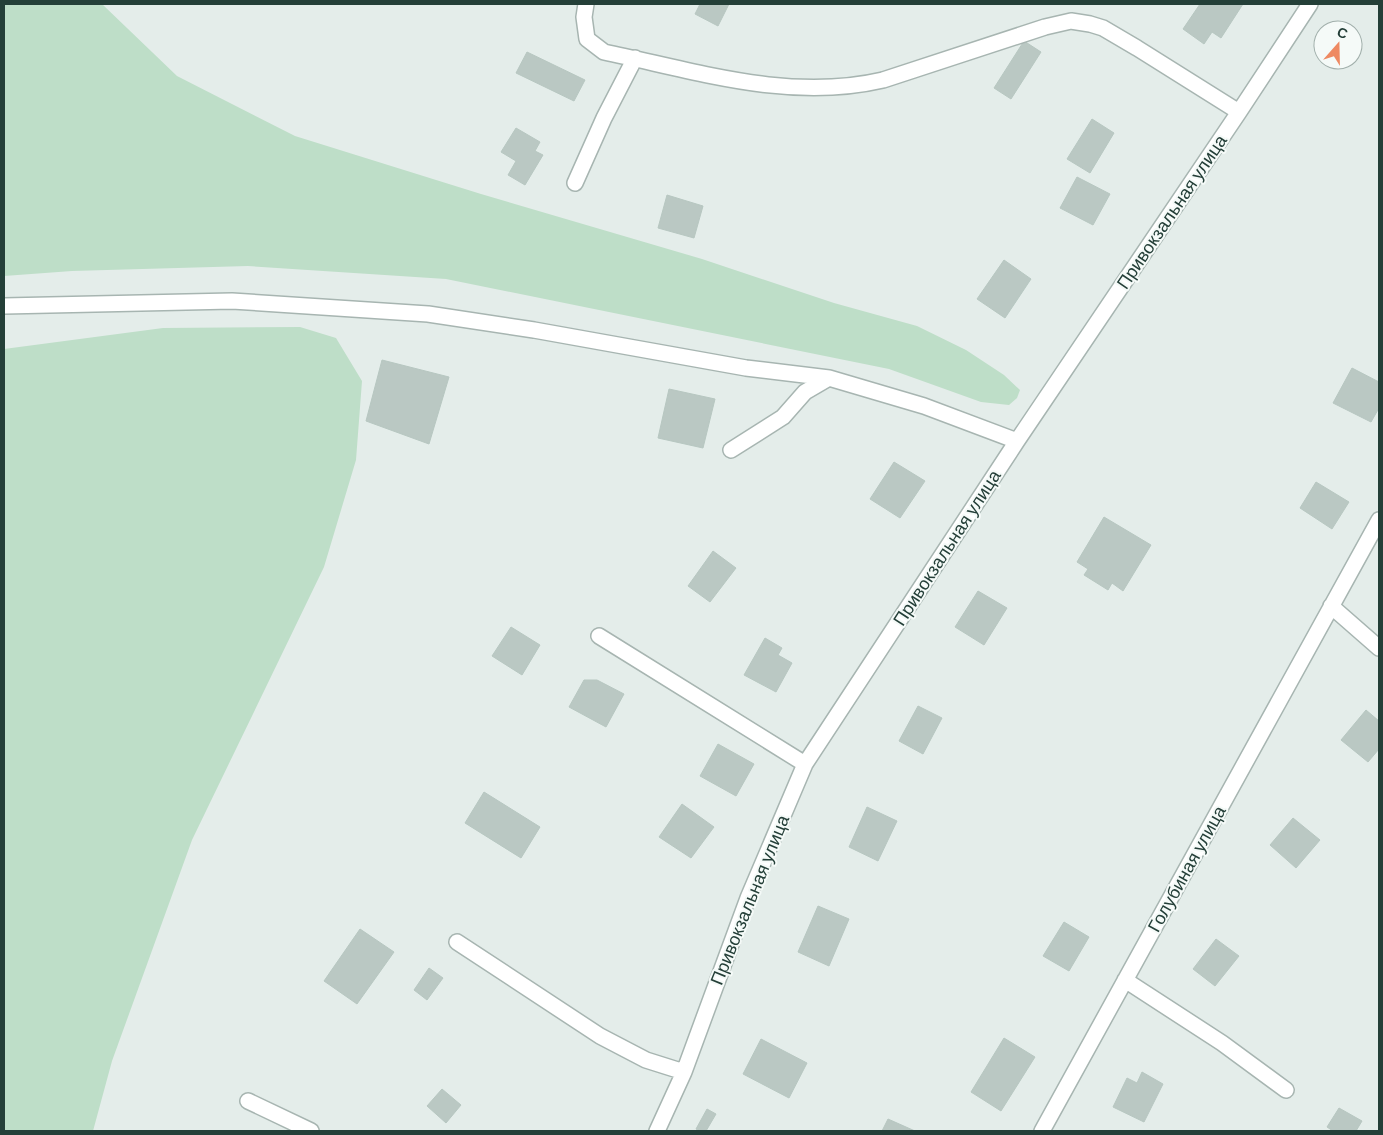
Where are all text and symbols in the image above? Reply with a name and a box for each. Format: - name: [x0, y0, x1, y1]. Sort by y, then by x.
- north arrow: [1313, 20, 1363, 70]
- text: С: [1335, 23, 1350, 42]
- street label: Привокзальная улица: [1111, 129, 1232, 293]
- street label: Привокзальная улица: [888, 465, 1005, 630]
- street label: Голубиная улица: [1142, 801, 1230, 936]
- street label: Привокзальная улица: [705, 811, 794, 988]

